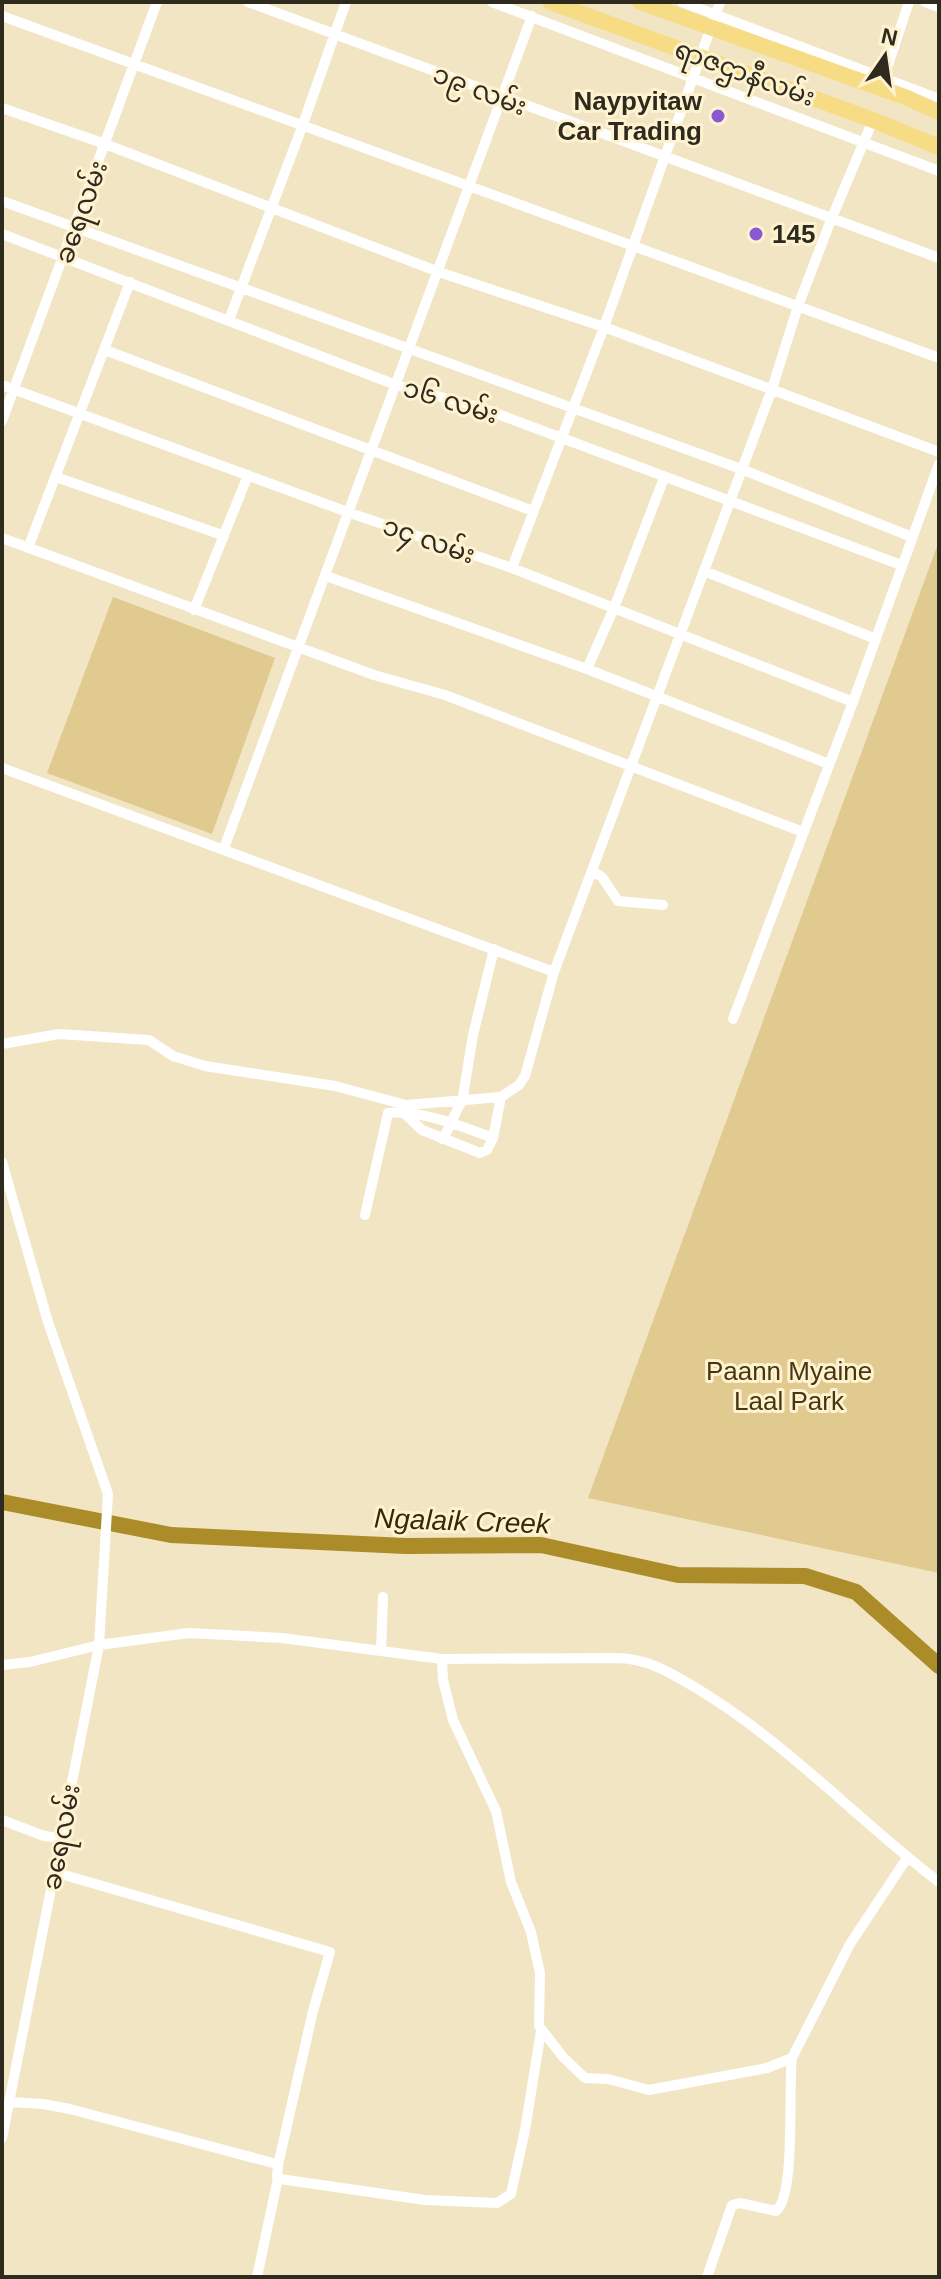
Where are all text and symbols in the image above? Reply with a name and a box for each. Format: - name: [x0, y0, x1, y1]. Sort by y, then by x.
- north arrow: [845, 16, 925, 96]
- text: N: [879, 23, 900, 51]
- street label: ရာဇဌာနီလမ်း: [669, 32, 820, 118]
- street label: ၁၉ လမ်း: [427, 57, 532, 127]
- place label: Naypyitaw Car Trading: [558, 86, 703, 146]
- marker: Naypyitaw Car Trading: [709, 107, 727, 125]
- street label: ခရေလမ်း: [47, 156, 119, 270]
- place label: 145: [772, 219, 815, 249]
- marker: 145: [747, 225, 765, 243]
- street label: ၁၆ လမ်း: [400, 370, 503, 430]
- street label: ၁၄ လမ်း: [377, 508, 480, 575]
- park label: Paann Myaine Laal Park: [706, 1356, 872, 1416]
- water label: Ngalaik Creek: [374, 1502, 552, 1540]
- street label: ခရေလမ်း: [34, 1781, 92, 1894]

